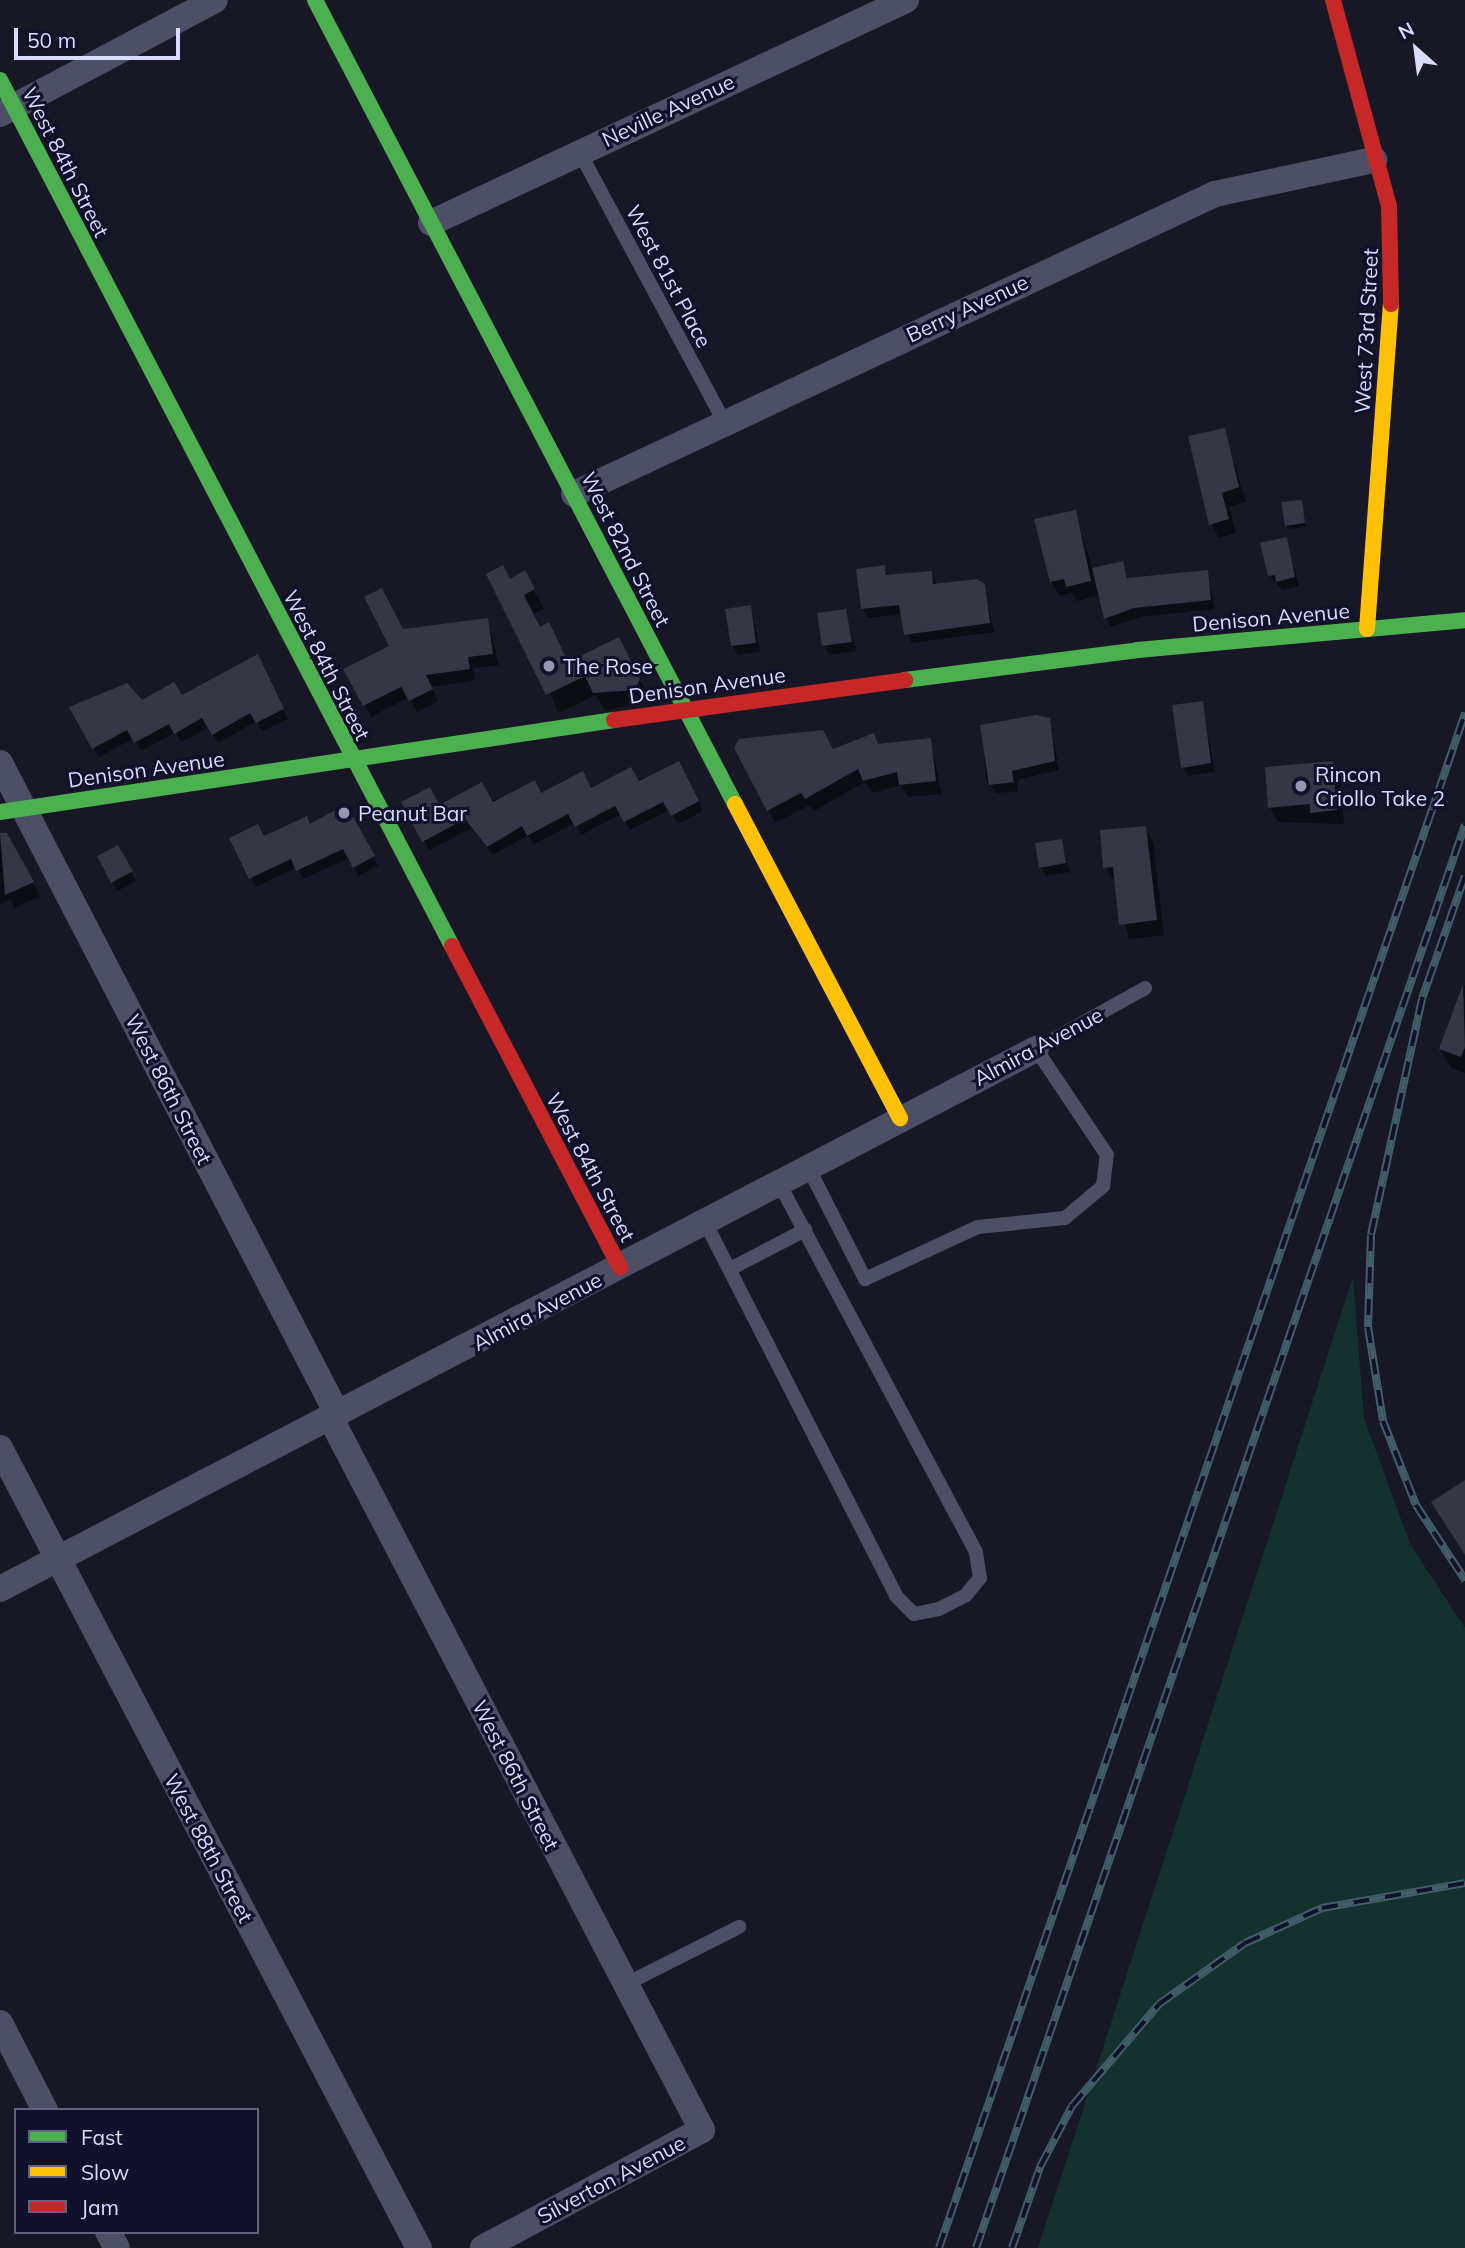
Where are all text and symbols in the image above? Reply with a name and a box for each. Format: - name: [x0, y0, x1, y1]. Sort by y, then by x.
- scale bar: [18, 14, 184, 58]
- north arrow: [1381, 14, 1451, 84]
- text: N: [1394, 16, 1418, 44]
- text: 50 m: [27, 27, 76, 53]
- street label: Neville Avenue: [598, 68, 738, 152]
- street label: West 84th Street: [17, 83, 115, 241]
- street label: West 81st Place: [621, 200, 717, 352]
- street label: West 73rd Street: [1349, 248, 1383, 414]
- street label: Berry Avenue: [902, 269, 1032, 347]
- street label: West 82nd Street: [576, 467, 676, 631]
- street label: West 84th Street: [278, 586, 376, 744]
- street label: Denison Avenue: [1191, 598, 1351, 636]
- place label: The Rose: [563, 653, 653, 679]
- marker: The Rose: [541, 658, 557, 674]
- street label: Denison Avenue: [627, 662, 787, 708]
- street label: Denison Avenue: [66, 746, 226, 792]
- place label: Rincon Criollo Take 2: [1315, 761, 1445, 811]
- marker: Rincon Criollo Take 2: [1293, 778, 1309, 794]
- place label: Peanut Bar: [358, 800, 467, 826]
- marker: Peanut Bar: [336, 805, 352, 821]
- street label: Almira Avenue: [969, 1001, 1107, 1091]
- street label: West 86th Street: [120, 1010, 218, 1168]
- street label: West 84th Street: [541, 1088, 641, 1246]
- street label: Almira Avenue: [468, 1266, 606, 1356]
- street label: West 86th Street: [467, 1696, 565, 1854]
- street label: West 88th Street: [159, 1769, 259, 1927]
- legend: [14, 2108, 259, 2234]
- text: Fast: [81, 2124, 123, 2150]
- street label: Silverton Avenue: [533, 2129, 689, 2229]
- text: Slow: [81, 2159, 129, 2185]
- text: Jam: [81, 2194, 119, 2220]

